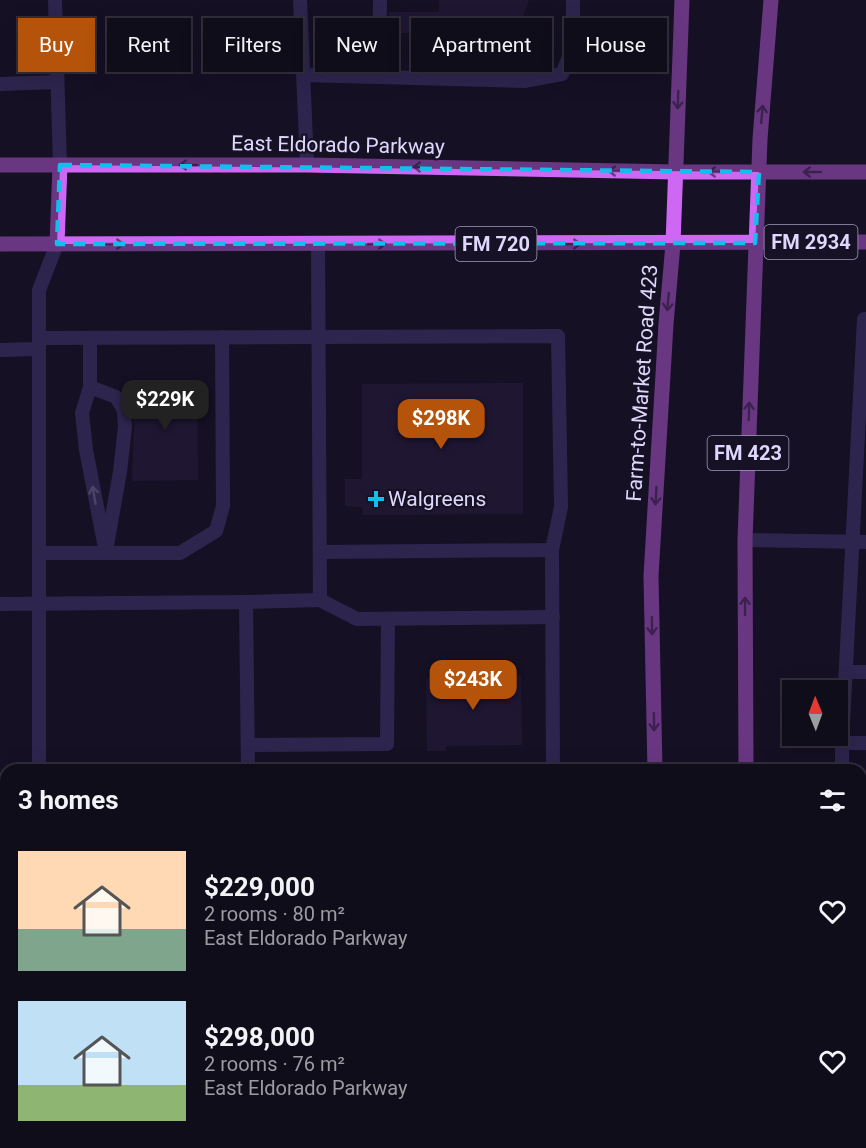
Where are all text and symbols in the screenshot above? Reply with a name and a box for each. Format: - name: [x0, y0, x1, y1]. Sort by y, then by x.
- chip: Buy: [18, 18, 95, 72]
- chip: Rent: [107, 18, 191, 72]
- chip: Filters: [203, 18, 303, 72]
- chip: New: [315, 18, 399, 72]
- chip: Apartment: [411, 18, 552, 72]
- chip: House: [564, 18, 667, 72]
- one-way arrow: [673, 90, 684, 110]
- one-way arrow: [757, 105, 768, 124]
- street label: East Eldorado Parkway: [231, 131, 445, 159]
- one-way arrow: [178, 159, 198, 171]
- one-way arrow: [412, 161, 432, 173]
- one-way arrow: [607, 165, 627, 177]
- one-way arrow: [707, 166, 727, 178]
- one-way arrow: [803, 166, 823, 178]
- road number: FM 2934: [764, 225, 858, 259]
- road number: FM 720: [456, 227, 536, 261]
- one-way arrow: [105, 238, 125, 250]
- one-way arrow: [366, 238, 386, 250]
- one-way arrow: [561, 238, 581, 250]
- street label: Farm-to-Market Road 423: [622, 264, 662, 502]
- one-way arrow: [662, 291, 673, 311]
- pin: $229K: [123, 380, 207, 431]
- text: $229K: [136, 387, 194, 411]
- pin: $298K: [399, 399, 483, 450]
- one-way arrow: [744, 401, 755, 421]
- text: $298K: [412, 406, 470, 430]
- road number: FM 423: [708, 436, 789, 470]
- one-way arrow: [88, 486, 99, 506]
- one-way arrow: [650, 486, 661, 506]
- place label: Walgreens: [388, 487, 486, 511]
- marker: Walgreens: [369, 492, 383, 506]
- one-way arrow: [739, 596, 751, 616]
- one-way arrow: [646, 615, 658, 635]
- pin: $243K: [431, 660, 515, 711]
- text: $243K: [444, 667, 502, 691]
- north arrow: [782, 680, 848, 746]
- map controls: [782, 680, 848, 746]
- one-way arrow: [648, 712, 660, 732]
- icon: filters: [816, 784, 849, 817]
- text: 3 homes: [18, 785, 119, 815]
- text: $229,000: [204, 872, 315, 902]
- icon: home: [66, 875, 138, 947]
- icon: heart: [816, 895, 849, 928]
- text: 2 rooms · 80 m²: [204, 902, 345, 926]
- text: East Eldorado Parkway: [204, 926, 407, 950]
- text: $298,000: [204, 1022, 315, 1052]
- icon: home: [66, 1025, 138, 1097]
- icon: heart: [816, 1045, 849, 1078]
- text: 2 rooms · 76 m²: [204, 1052, 345, 1076]
- text: East Eldorado Parkway: [204, 1076, 407, 1100]

